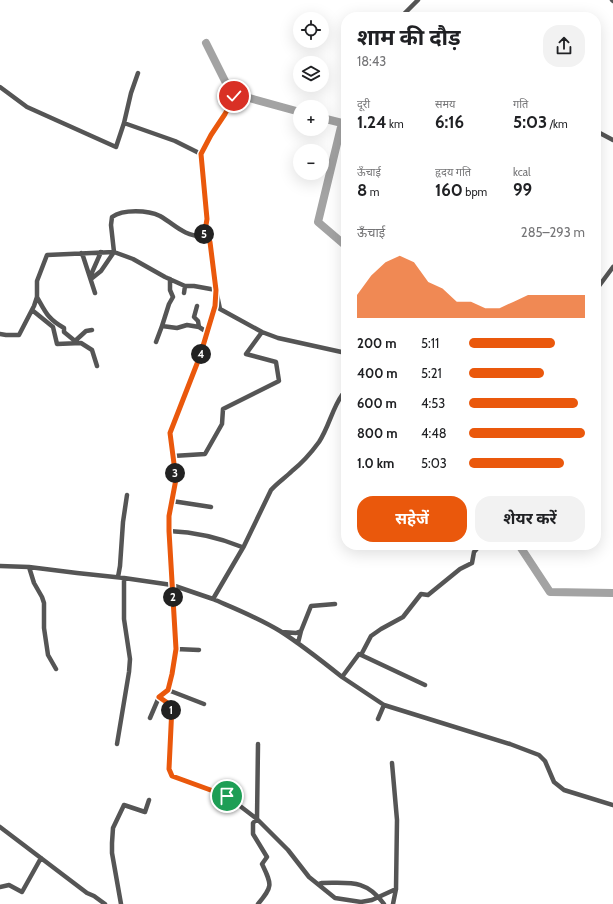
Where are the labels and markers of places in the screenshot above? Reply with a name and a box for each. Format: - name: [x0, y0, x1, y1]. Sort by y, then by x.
- pin: [217, 79, 251, 113]
- pin: 5: [194, 224, 214, 244]
- pin: 4: [191, 344, 211, 364]
- pin: 3: [165, 463, 185, 483]
- pin: 2: [163, 587, 183, 607]
- pin: 1: [161, 700, 181, 720]
- pin: [210, 779, 244, 813]

